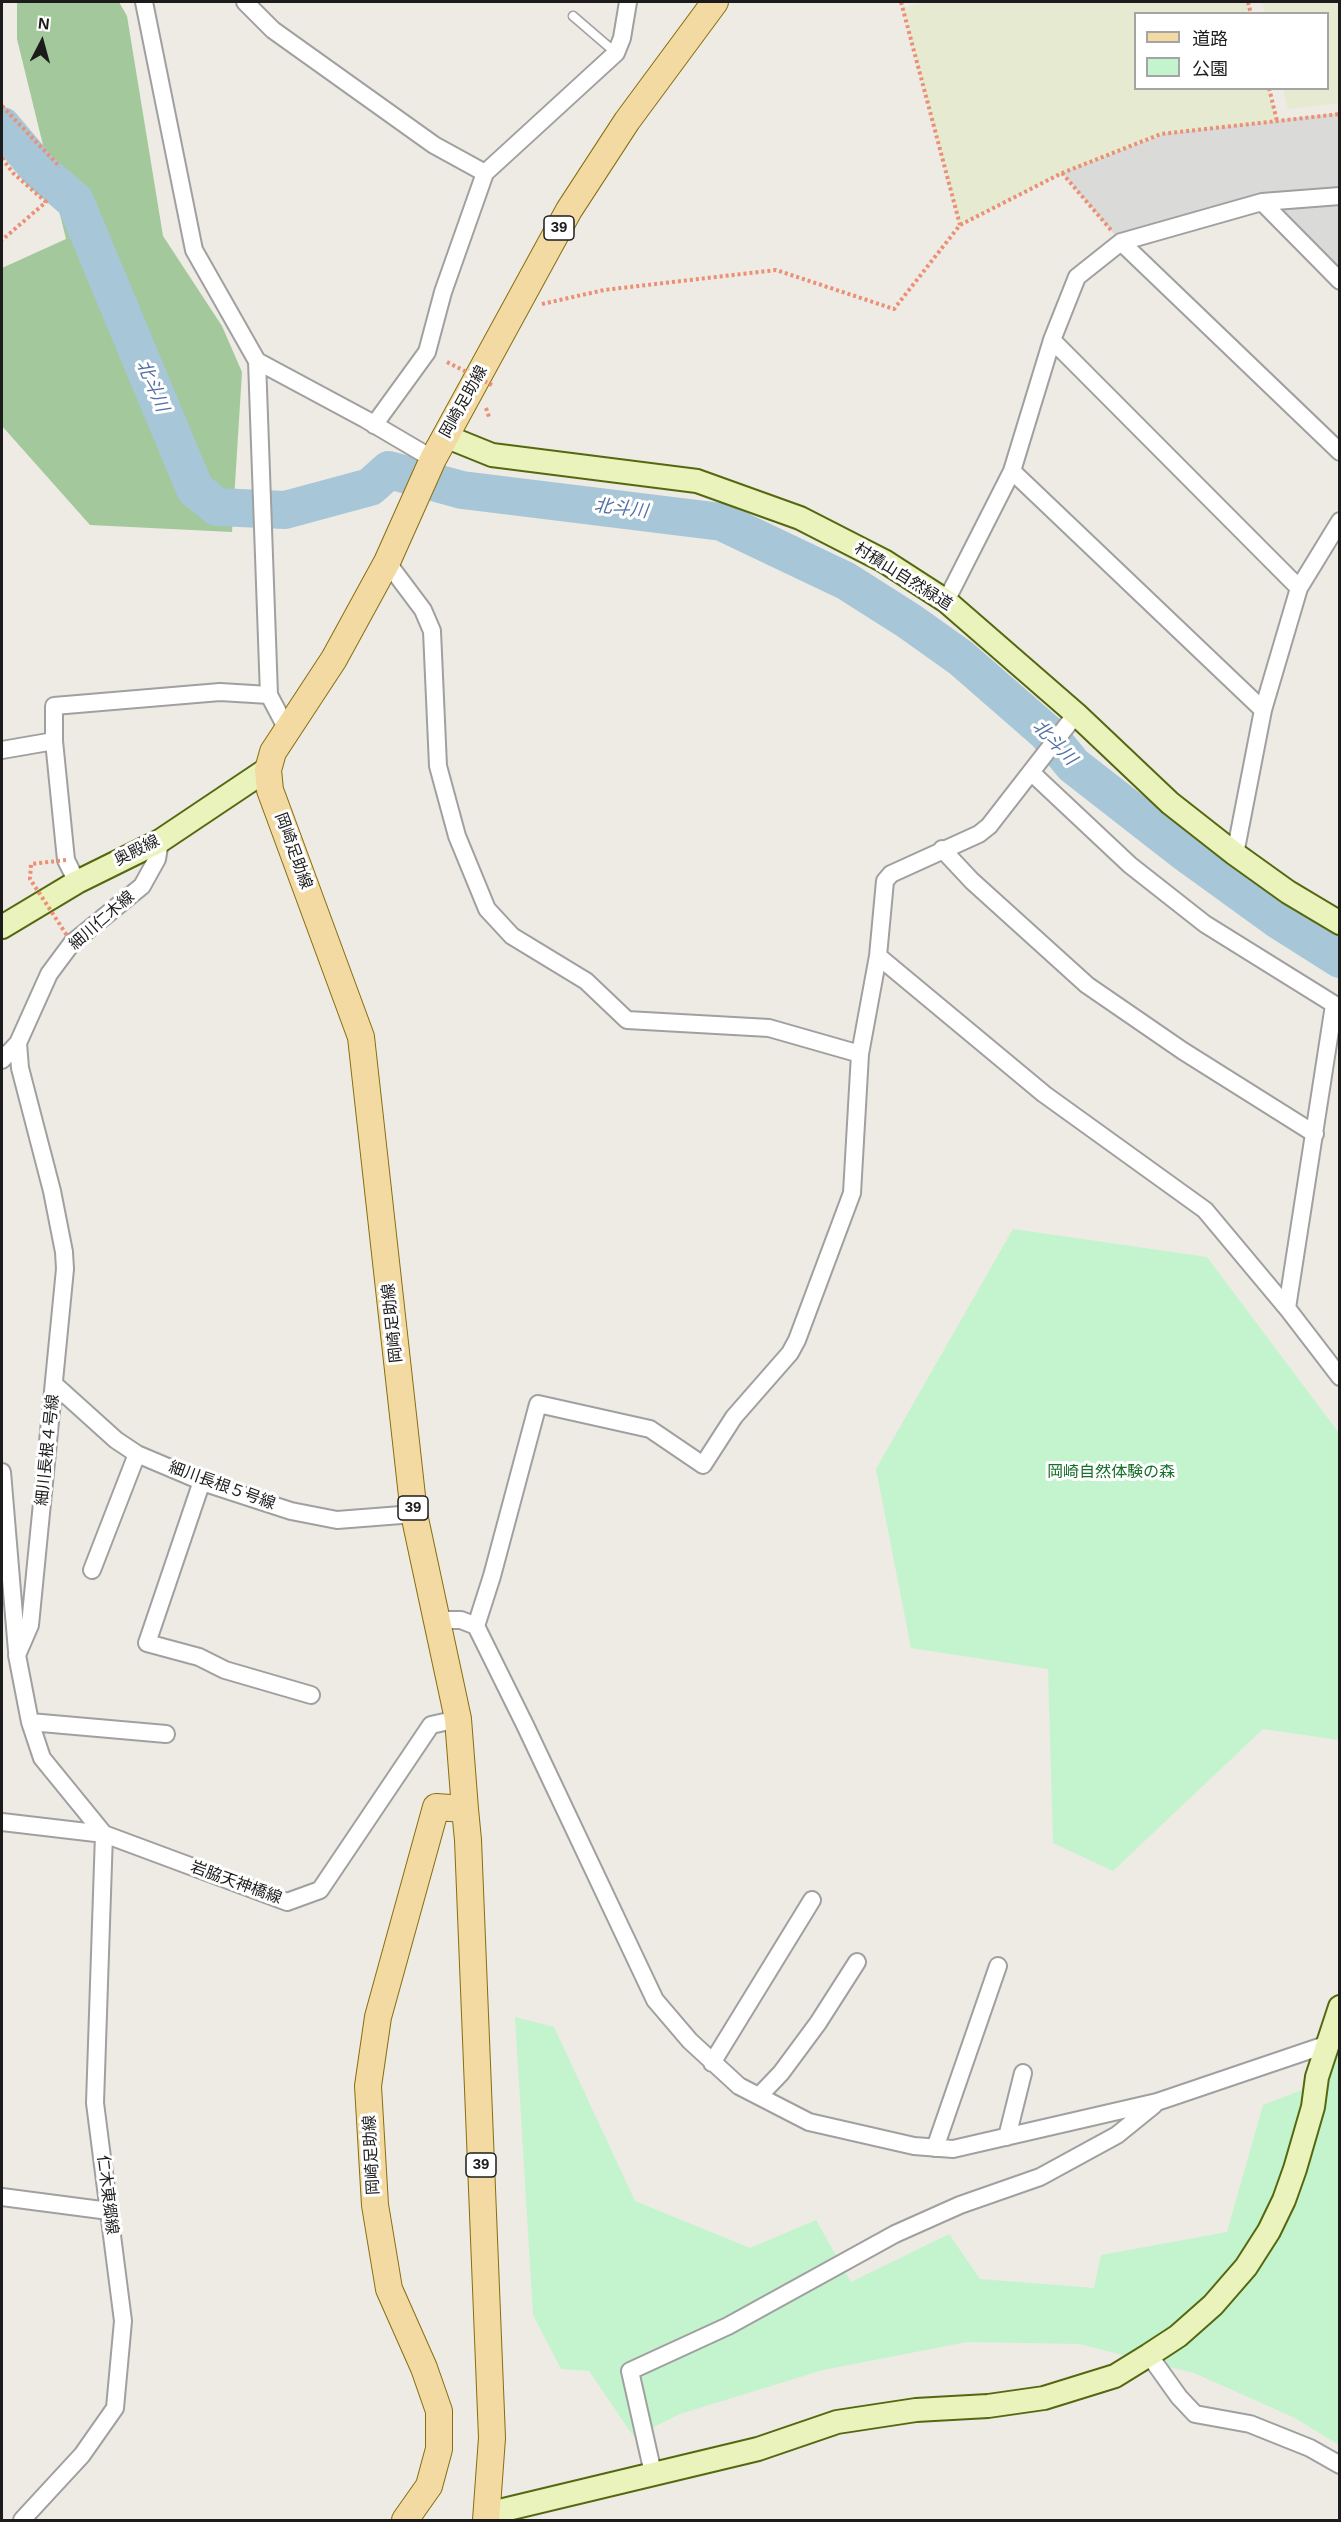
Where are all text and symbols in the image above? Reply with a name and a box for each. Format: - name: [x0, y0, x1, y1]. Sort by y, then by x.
- north arrow: [12, 12, 72, 72]
- legend: [1134, 12, 1329, 90]
- text: N: [37, 15, 51, 33]
- text: 道路: [1192, 29, 1228, 49]
- text: 公園: [1192, 59, 1228, 79]
- road number: 39: [544, 216, 574, 240]
- water label: 北斗川: [132, 357, 172, 415]
- street label: 岡崎足助線: [436, 362, 492, 442]
- water label: 北斗川: [593, 495, 649, 523]
- street label: 村積山自然緑道: [850, 539, 956, 615]
- water label: 北斗川: [1027, 716, 1081, 770]
- street label: 岡崎足助線: [270, 810, 316, 892]
- street label: 奥殿線: [111, 832, 163, 870]
- street label: 細川仁木線: [66, 888, 138, 954]
- street label: 岡崎足助線: [379, 1282, 407, 1364]
- street label: 細川長根４号線: [33, 1393, 63, 1507]
- street label: 細川長根５号線: [166, 1458, 278, 1514]
- park label: 岡崎自然体験の森: [1047, 1463, 1175, 1483]
- road number: 39: [398, 1496, 428, 1520]
- street label: 岩脇天神橋線: [188, 1858, 284, 1908]
- street label: 岡崎足助線: [360, 2115, 384, 2195]
- road number: 39: [466, 2153, 496, 2177]
- street label: 仁木東郷線: [93, 2154, 121, 2236]

